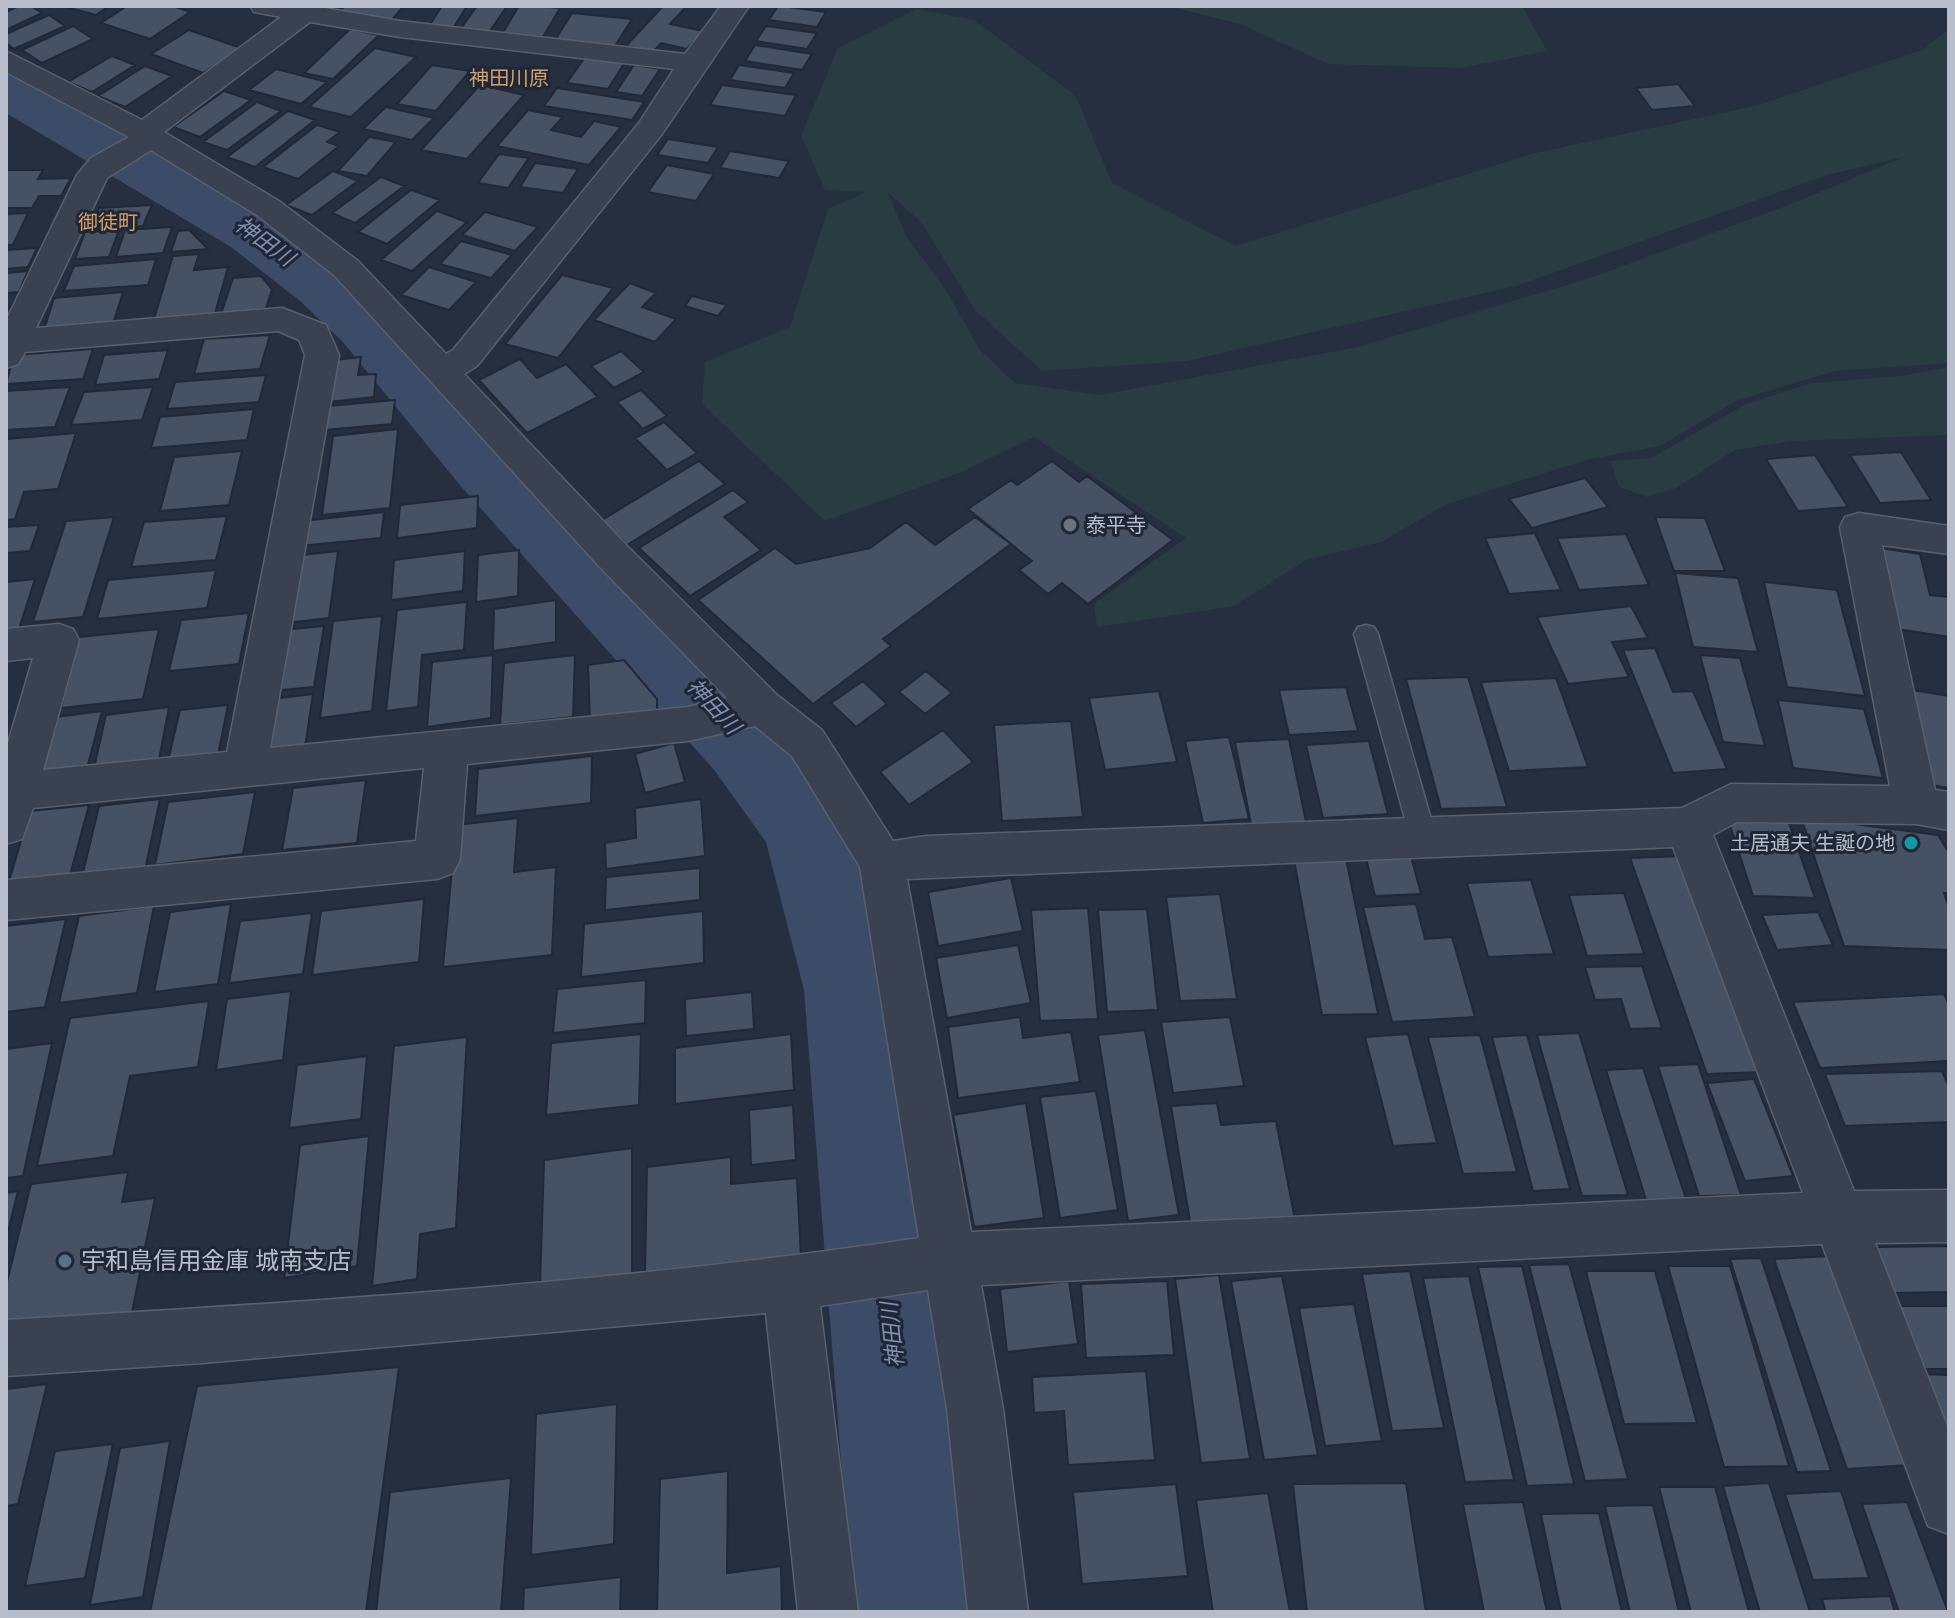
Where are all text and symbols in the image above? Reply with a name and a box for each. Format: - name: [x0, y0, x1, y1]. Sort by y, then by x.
- district label: 神田川原: [469, 66, 549, 90]
- district label: 御徒町: [78, 210, 138, 234]
- water label: 神田川: [230, 211, 301, 273]
- place label: 泰平寺: [1086, 513, 1146, 537]
- marker: 泰平寺: [1061, 516, 1079, 534]
- water label: 神田川: [681, 673, 747, 741]
- place label: 土居通夫 生誕の地: [1730, 831, 1895, 855]
- marker: 土居通夫 生誕の地: [1902, 834, 1920, 852]
- place label: 宇和島信用金庫 城南支店: [81, 1247, 351, 1275]
- marker: 宇和島信用金庫 城南支店: [56, 1252, 74, 1270]
- water label: 神田川: [875, 1299, 909, 1369]

